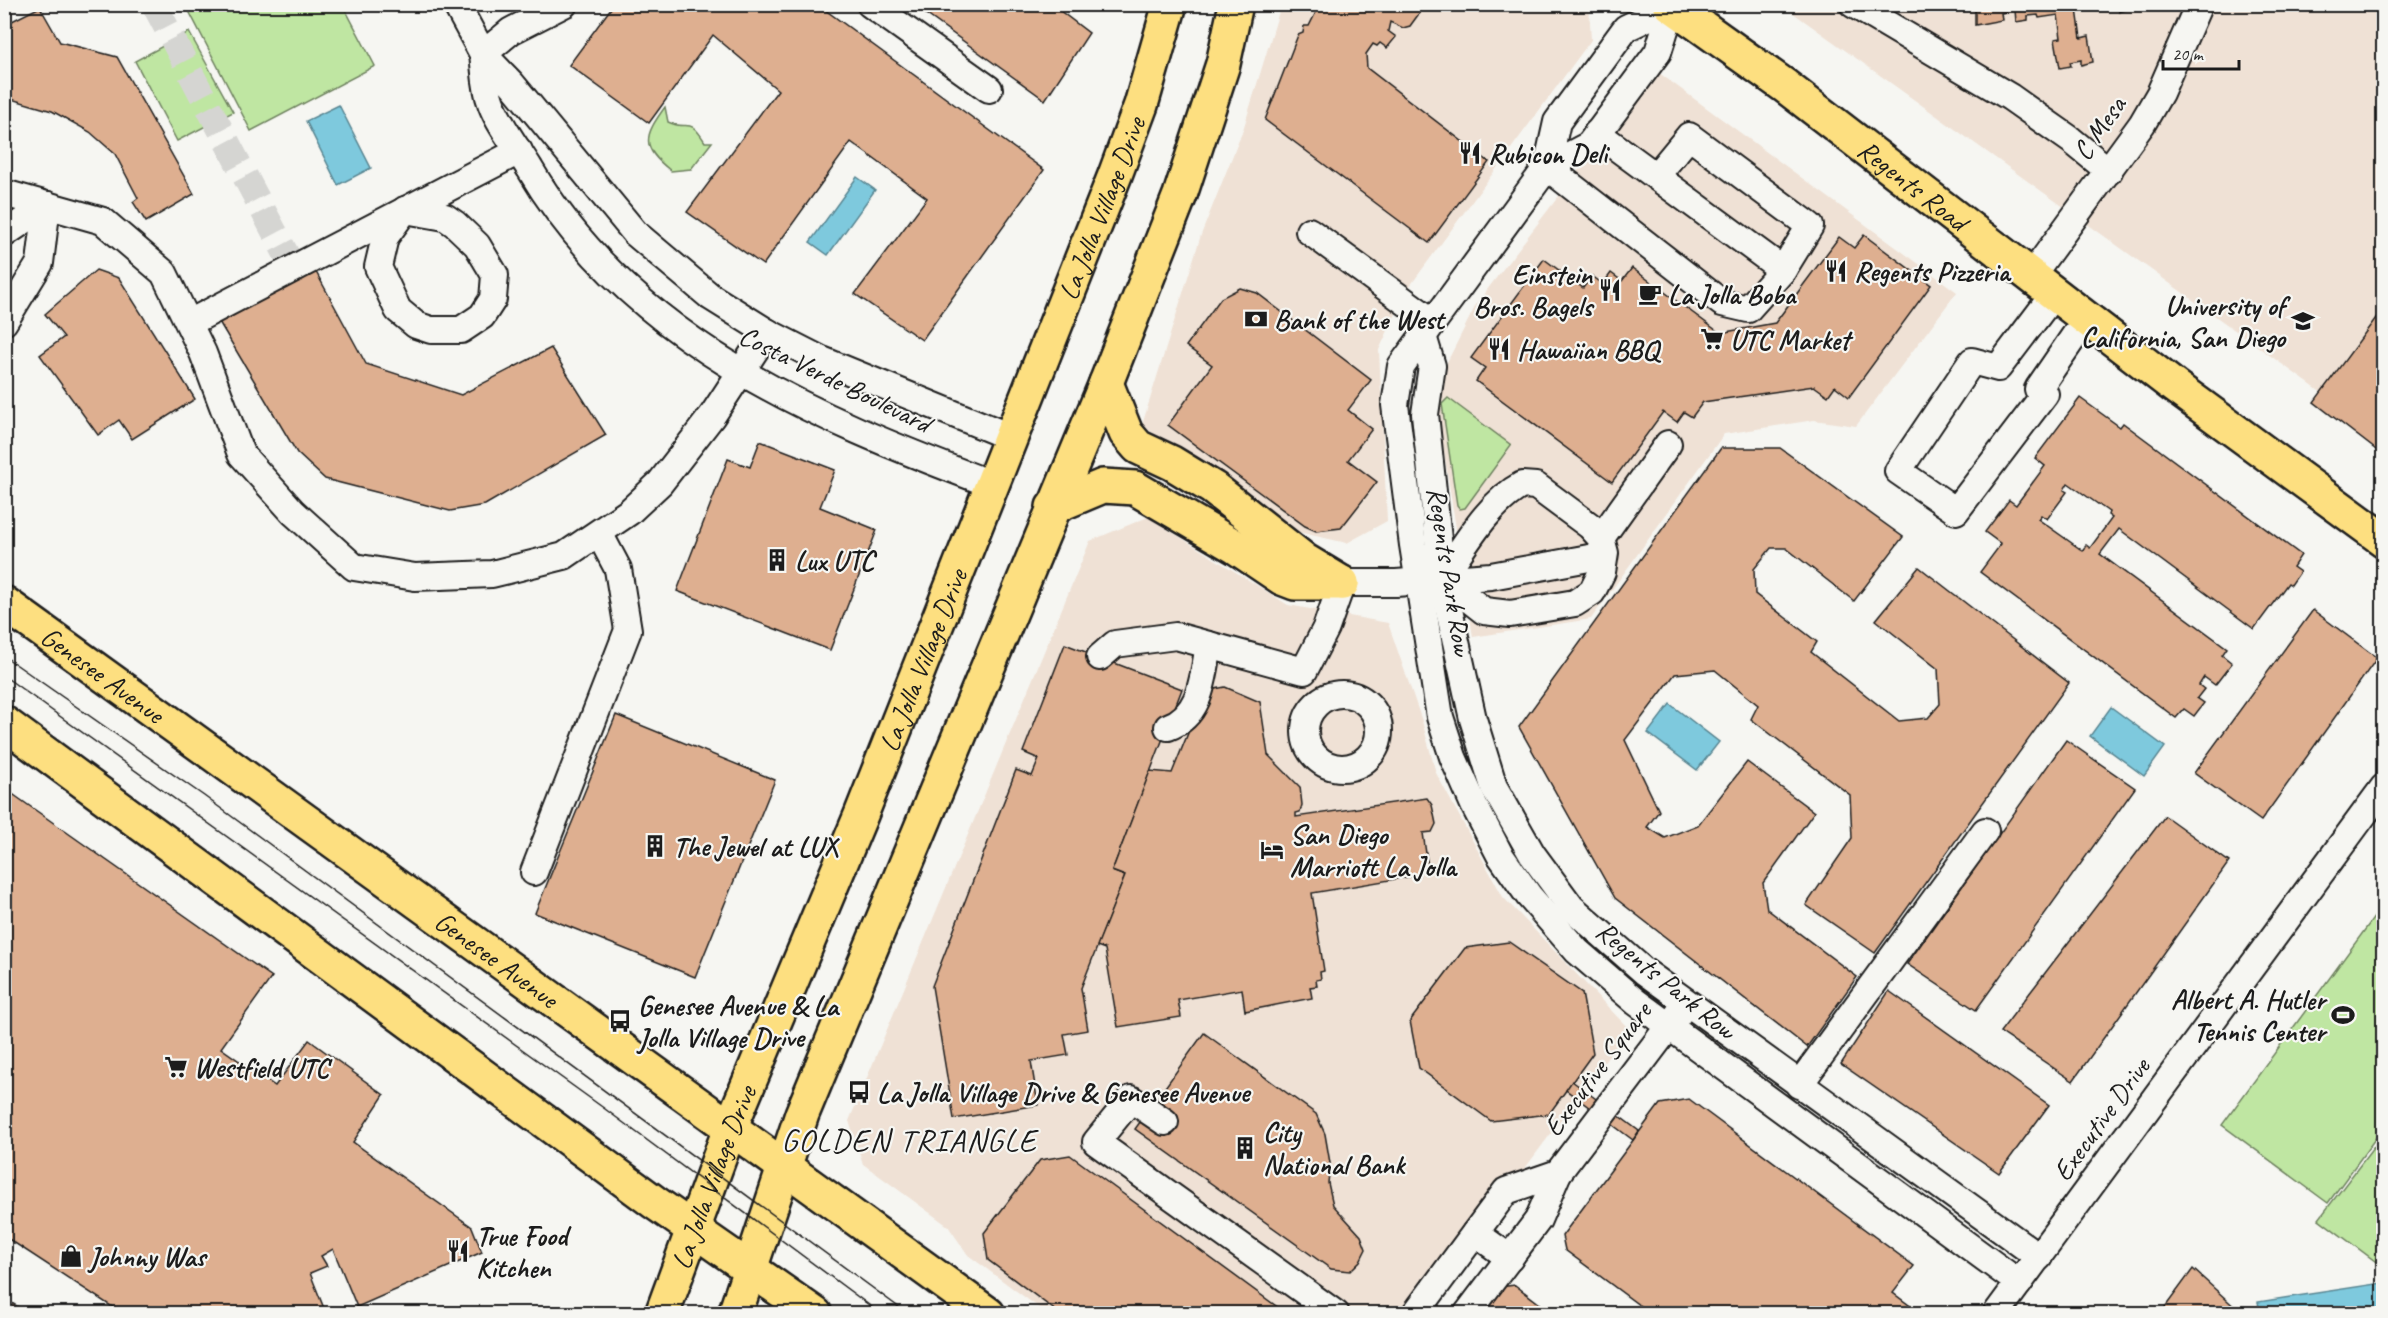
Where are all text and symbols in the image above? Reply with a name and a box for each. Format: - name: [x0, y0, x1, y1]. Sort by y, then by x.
- scale bar: [2163, 33, 2240, 71]
- text: 20 m: [2172, 43, 2205, 65]
- street label: C Mesa: [2065, 88, 2134, 167]
- street label: La Jolla Village Drive: [1050, 110, 1153, 304]
- street label: Regents Road: [1851, 132, 1978, 240]
- place label: Rubicon Deli: [1488, 136, 1611, 171]
- restaurant icon: Rubicon Deli: [1457, 140, 1483, 166]
- place label: Regents Pizzeria: [1854, 254, 2012, 289]
- place label: Einstein Bros. Bagels: [1474, 257, 1595, 324]
- restaurant icon: Regents Pizzeria: [1823, 258, 1849, 284]
- restaurant icon: Einstein Bros. Bagels: [1597, 277, 1623, 303]
- place label: La Jolla Boba: [1668, 277, 1798, 312]
- cafe icon: La Jolla Boba: [1637, 281, 1663, 307]
- place label: University of California, San Diego: [2081, 288, 2292, 355]
- place label: Bank of the West: [1274, 302, 1446, 337]
- bank icon: Bank of the West: [1243, 306, 1269, 332]
- school or university icon: University of California, San Diego: [2290, 308, 2316, 334]
- street label: Costa Verde Boulevard: [733, 317, 940, 442]
- place label: UTC Market: [1730, 322, 1854, 357]
- supermarket icon: UTC Market: [1699, 326, 1725, 352]
- place label: Hawaiian BBQ: [1517, 332, 1662, 367]
- restaurant icon: Hawaiian BBQ: [1486, 336, 1512, 362]
- street label: Regents Park Row: [1419, 485, 1481, 660]
- place label: Lux UTC: [795, 543, 878, 578]
- building icon: Lux UTC: [764, 547, 790, 573]
- street label: La Jolla Village Drive: [871, 562, 975, 756]
- street label: Genesee Avenue: [34, 618, 173, 732]
- place label: San Diego Marriott La Jolla: [1290, 817, 1458, 884]
- place label: The Jewel at LUX: [673, 829, 840, 864]
- building icon: The Jewel at LUX: [642, 833, 668, 859]
- hotel icon: San Diego Marriott La Jolla: [1259, 837, 1285, 863]
- street label: Genesee Avenue: [428, 903, 567, 1016]
- street label: Regents Park Row: [1589, 913, 1745, 1049]
- place label: Albert A. Hutler Tennis Center: [2171, 982, 2328, 1049]
- place label: Genesee Avenue & La Jolla Village Drive: [636, 988, 840, 1055]
- street label: Executive Square: [1535, 994, 1660, 1143]
- sports icon: Albert A. Hutler Tennis Center: [2330, 1002, 2356, 1028]
- bus stop icon: Genesee Avenue & La Jolla Village Drive: [607, 1008, 633, 1034]
- street label: Executive Drive: [2045, 1049, 2158, 1187]
- place label: Westfield UTC: [194, 1050, 333, 1085]
- supermarket icon: Westfield UTC: [163, 1054, 189, 1080]
- place label: La Jolla Village Drive & Genesee Avenue: [877, 1075, 1252, 1110]
- street label: La Jolla Village Drive: [663, 1079, 764, 1274]
- bus stop icon: La Jolla Village Drive & Genesee Avenue: [846, 1079, 872, 1105]
- place label: City National Bank: [1263, 1115, 1407, 1182]
- district label: GOLDEN TRIANGLE: [781, 1120, 1039, 1161]
- building icon: City National Bank: [1232, 1135, 1258, 1161]
- place label: True Food Kitchen: [476, 1218, 572, 1285]
- restaurant icon: True Food Kitchen: [445, 1238, 471, 1264]
- place label: Johnny Was: [87, 1239, 209, 1274]
- shop icon: Johnny Was: [58, 1243, 84, 1269]

